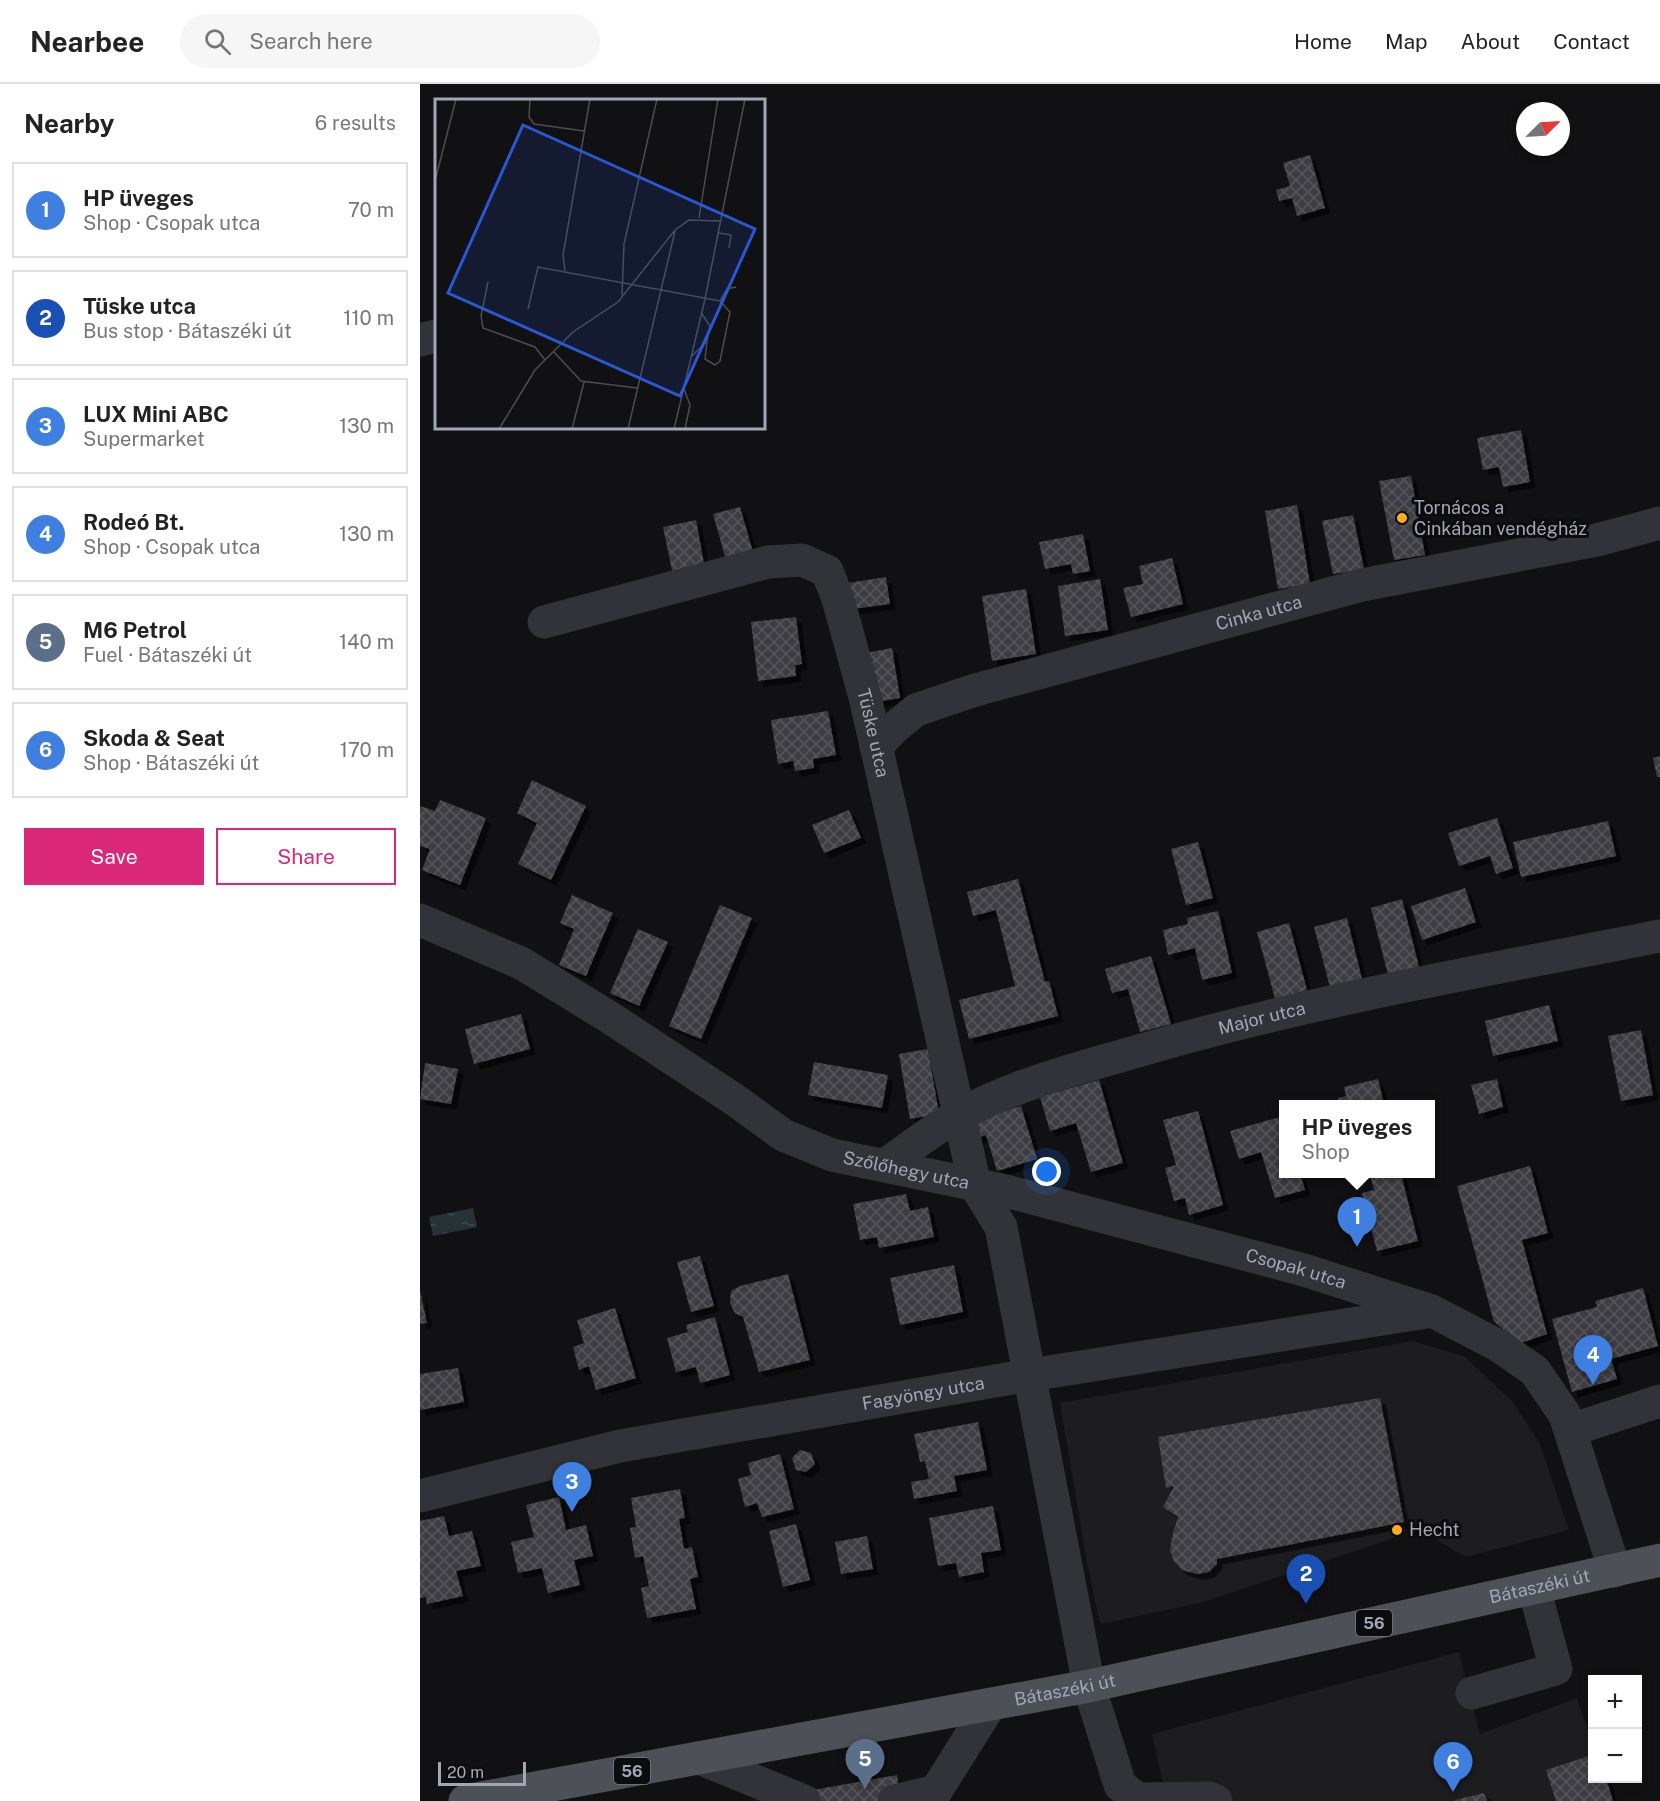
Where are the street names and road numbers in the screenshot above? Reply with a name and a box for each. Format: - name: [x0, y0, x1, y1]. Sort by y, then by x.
- street label: Cinka utca: [1213, 591, 1304, 634]
- street label: Tüske utca: [853, 686, 894, 779]
- street label: Major utca: [1216, 997, 1307, 1039]
- street label: Szőlőhegy utca: [841, 1147, 971, 1193]
- street label: Csopak utca: [1243, 1244, 1349, 1293]
- street label: Fagyöngy utca: [860, 1372, 986, 1414]
- street label: Bátaszéki út: [1487, 1565, 1592, 1607]
- road number: 56: [1356, 1610, 1392, 1636]
- street label: Bátaszéki út: [1012, 1669, 1117, 1710]
- road number: 56: [614, 1758, 650, 1784]

